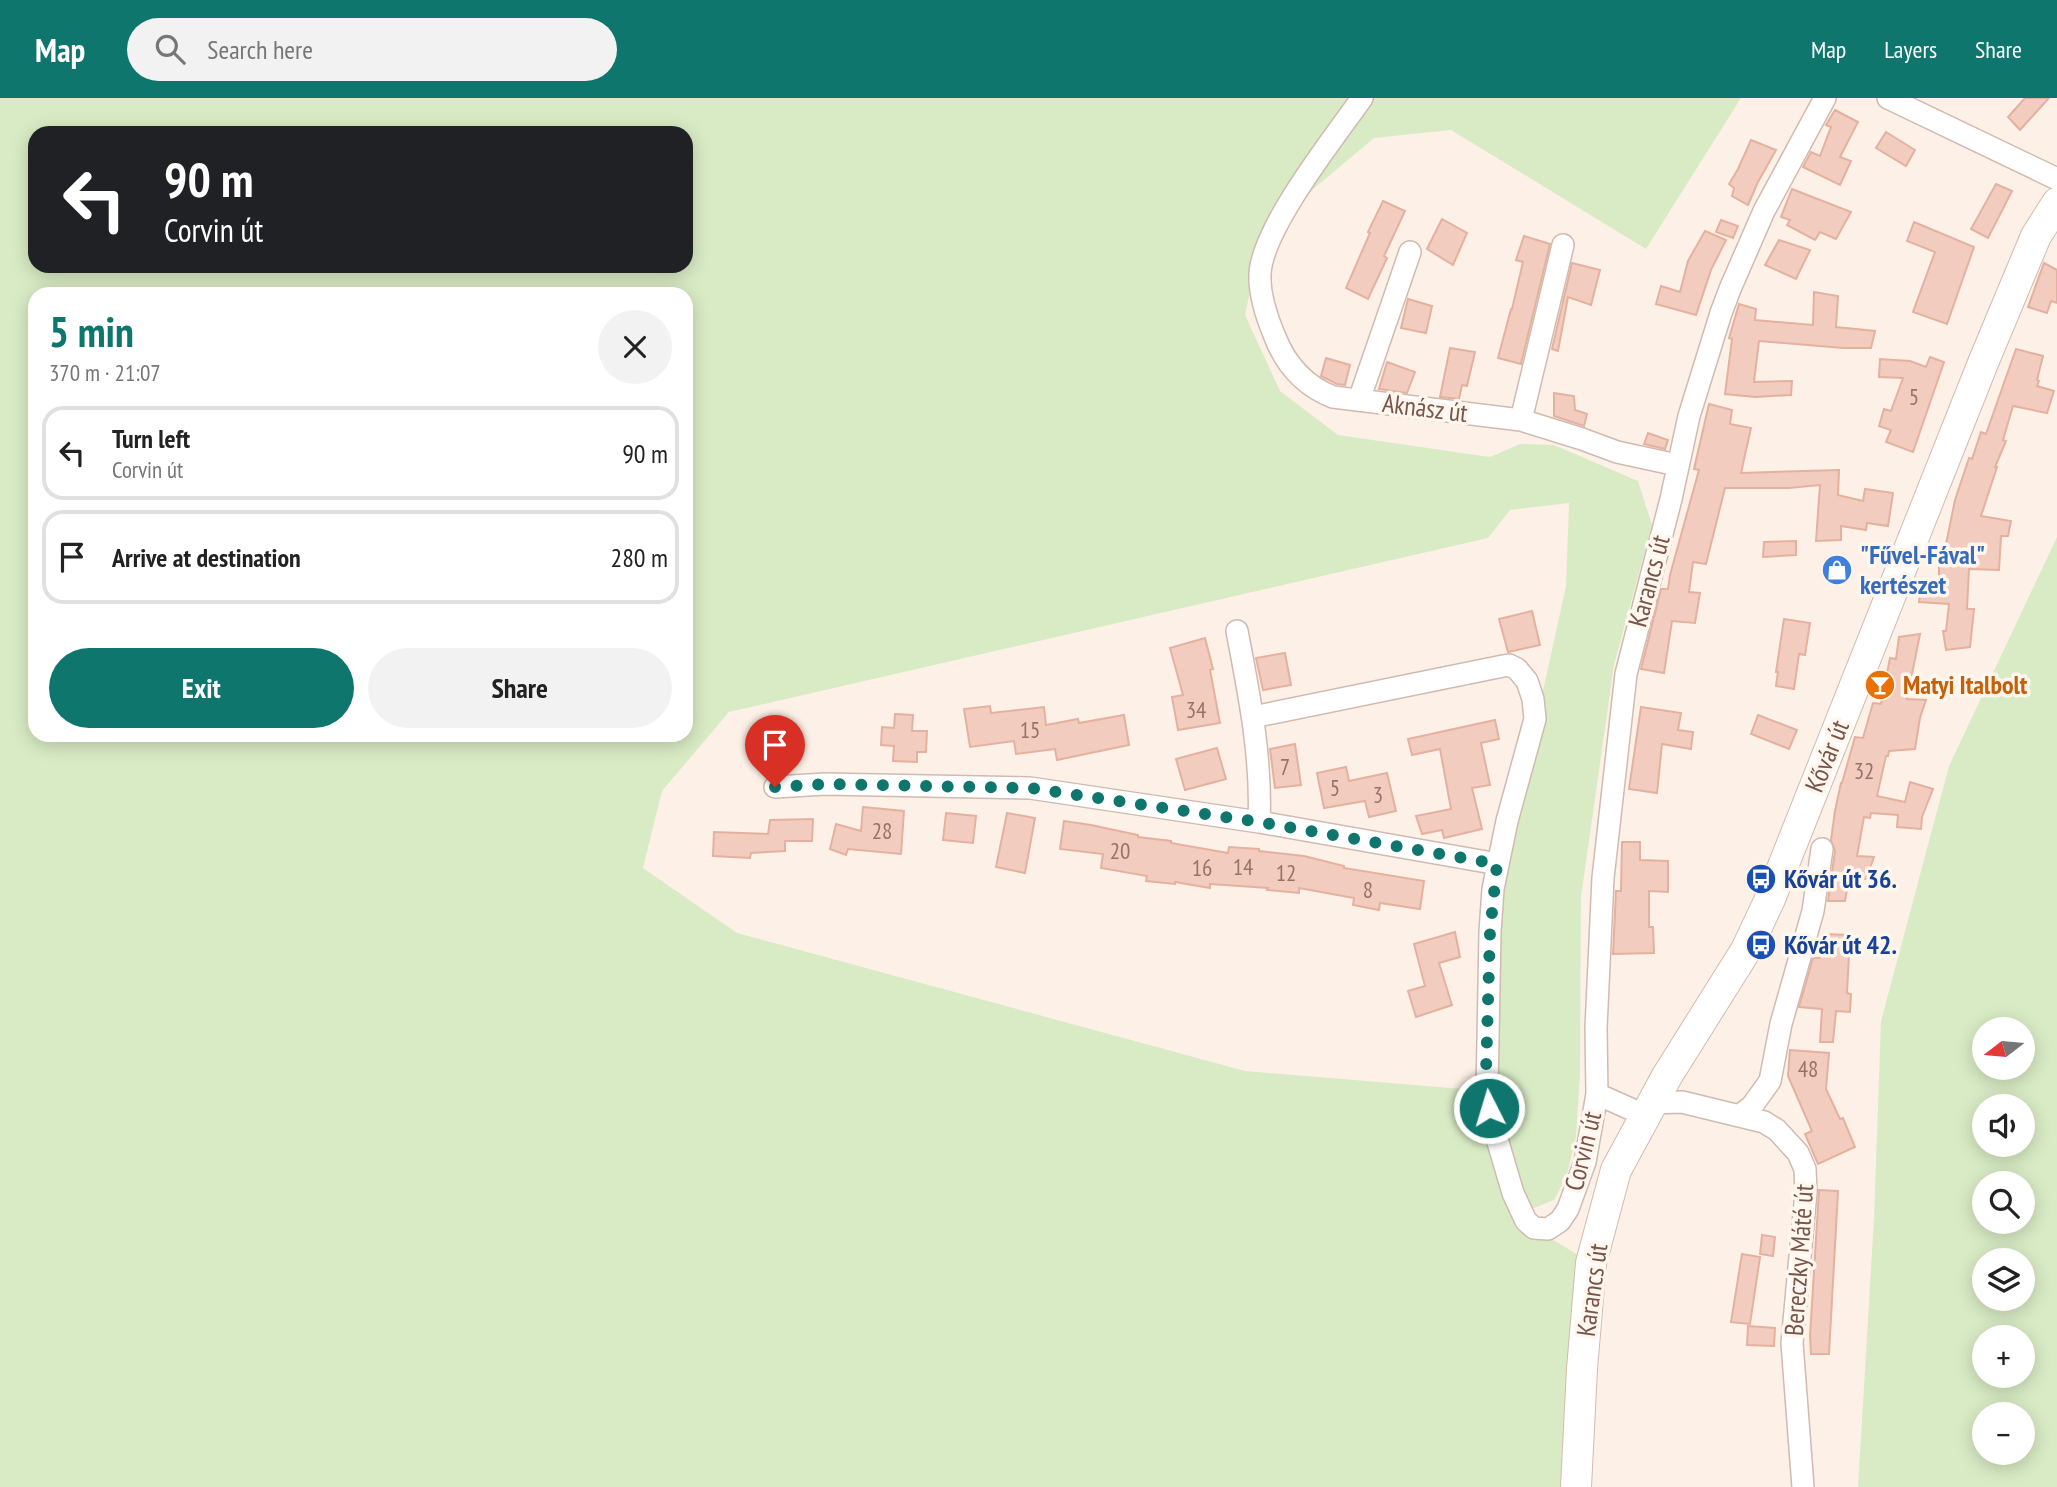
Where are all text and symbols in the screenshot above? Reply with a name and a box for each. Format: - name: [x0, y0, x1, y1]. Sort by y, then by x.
- search box: [127, 18, 617, 81]
- text: Map: [35, 28, 85, 71]
- icon: search: [151, 30, 189, 68]
- text: Search here: [207, 33, 313, 66]
- text: Map: [1811, 34, 1846, 65]
- text: Layers: [1884, 34, 1937, 65]
- text: Share: [1975, 34, 2022, 65]
- text: 90 m: [164, 147, 253, 211]
- icon: left: [49, 154, 140, 245]
- text: Corvin út: [164, 209, 263, 251]
- text: 5 min: [49, 304, 134, 359]
- button: close: [598, 310, 672, 384]
- text: 370 m · 21:07: [49, 358, 161, 387]
- house number: 5: [1909, 382, 1919, 411]
- street label: Aknász út: [1381, 386, 1470, 429]
- text: Turn left: [112, 422, 190, 455]
- icon: left: [53, 434, 91, 472]
- text: 90 m: [622, 437, 668, 470]
- text: Corvin út: [112, 455, 183, 484]
- street label: Karancs út: [1620, 531, 1677, 630]
- icon: arrive: [53, 538, 91, 576]
- place label: "Fűvel-Fával" kertészet: [1860, 538, 1985, 601]
- text: Arrive at destination: [112, 541, 301, 574]
- text: 280 m: [610, 541, 668, 574]
- shop icon: "Fűvel-Fával" kertészet: [1820, 553, 1854, 587]
- button: Exit: [49, 648, 354, 728]
- button: Share: [368, 648, 672, 728]
- bar icon: Matyi Italbolt: [1863, 668, 1897, 702]
- place label: Matyi Italbolt: [1903, 668, 2028, 701]
- house number: 34: [1186, 695, 1206, 724]
- pin: [745, 715, 805, 787]
- house number: 15: [1020, 715, 1040, 744]
- street label: Kővár út: [1797, 715, 1856, 797]
- icon: arrive: [756, 726, 794, 764]
- house number: 7: [1280, 752, 1290, 781]
- house number: 32: [1854, 756, 1874, 785]
- house number: 5: [1330, 773, 1340, 802]
- house number: 3: [1373, 780, 1383, 809]
- house number: 28: [872, 816, 892, 845]
- house number: 20: [1110, 836, 1130, 865]
- house number: 14: [1233, 852, 1253, 881]
- house number: 16: [1192, 853, 1212, 882]
- house number: 12: [1276, 858, 1296, 887]
- bus stop icon: Kővár út 36.: [1744, 862, 1778, 896]
- place label: Kővár út 36.: [1784, 862, 1897, 895]
- house number: 8: [1363, 875, 1373, 904]
- bus stop icon: Kővár út 42.: [1744, 928, 1778, 962]
- place label: Kővár út 42.: [1784, 928, 1897, 961]
- north arrow: [1972, 1017, 2035, 1080]
- map controls: [1972, 1017, 2035, 1465]
- house number: 48: [1798, 1054, 1818, 1083]
- position arrow: [1452, 1071, 1526, 1145]
- button: sound: [1972, 1094, 2035, 1157]
- street label: Corvin út: [1557, 1108, 1608, 1194]
- button: search: [1972, 1171, 2035, 1234]
- street label: Bereczky Máté út: [1777, 1183, 1820, 1337]
- street label: Karancs út: [1569, 1241, 1614, 1339]
- button: layers: [1972, 1248, 2035, 1311]
- button: +: [1972, 1325, 2035, 1388]
- button: −: [1972, 1402, 2035, 1465]

